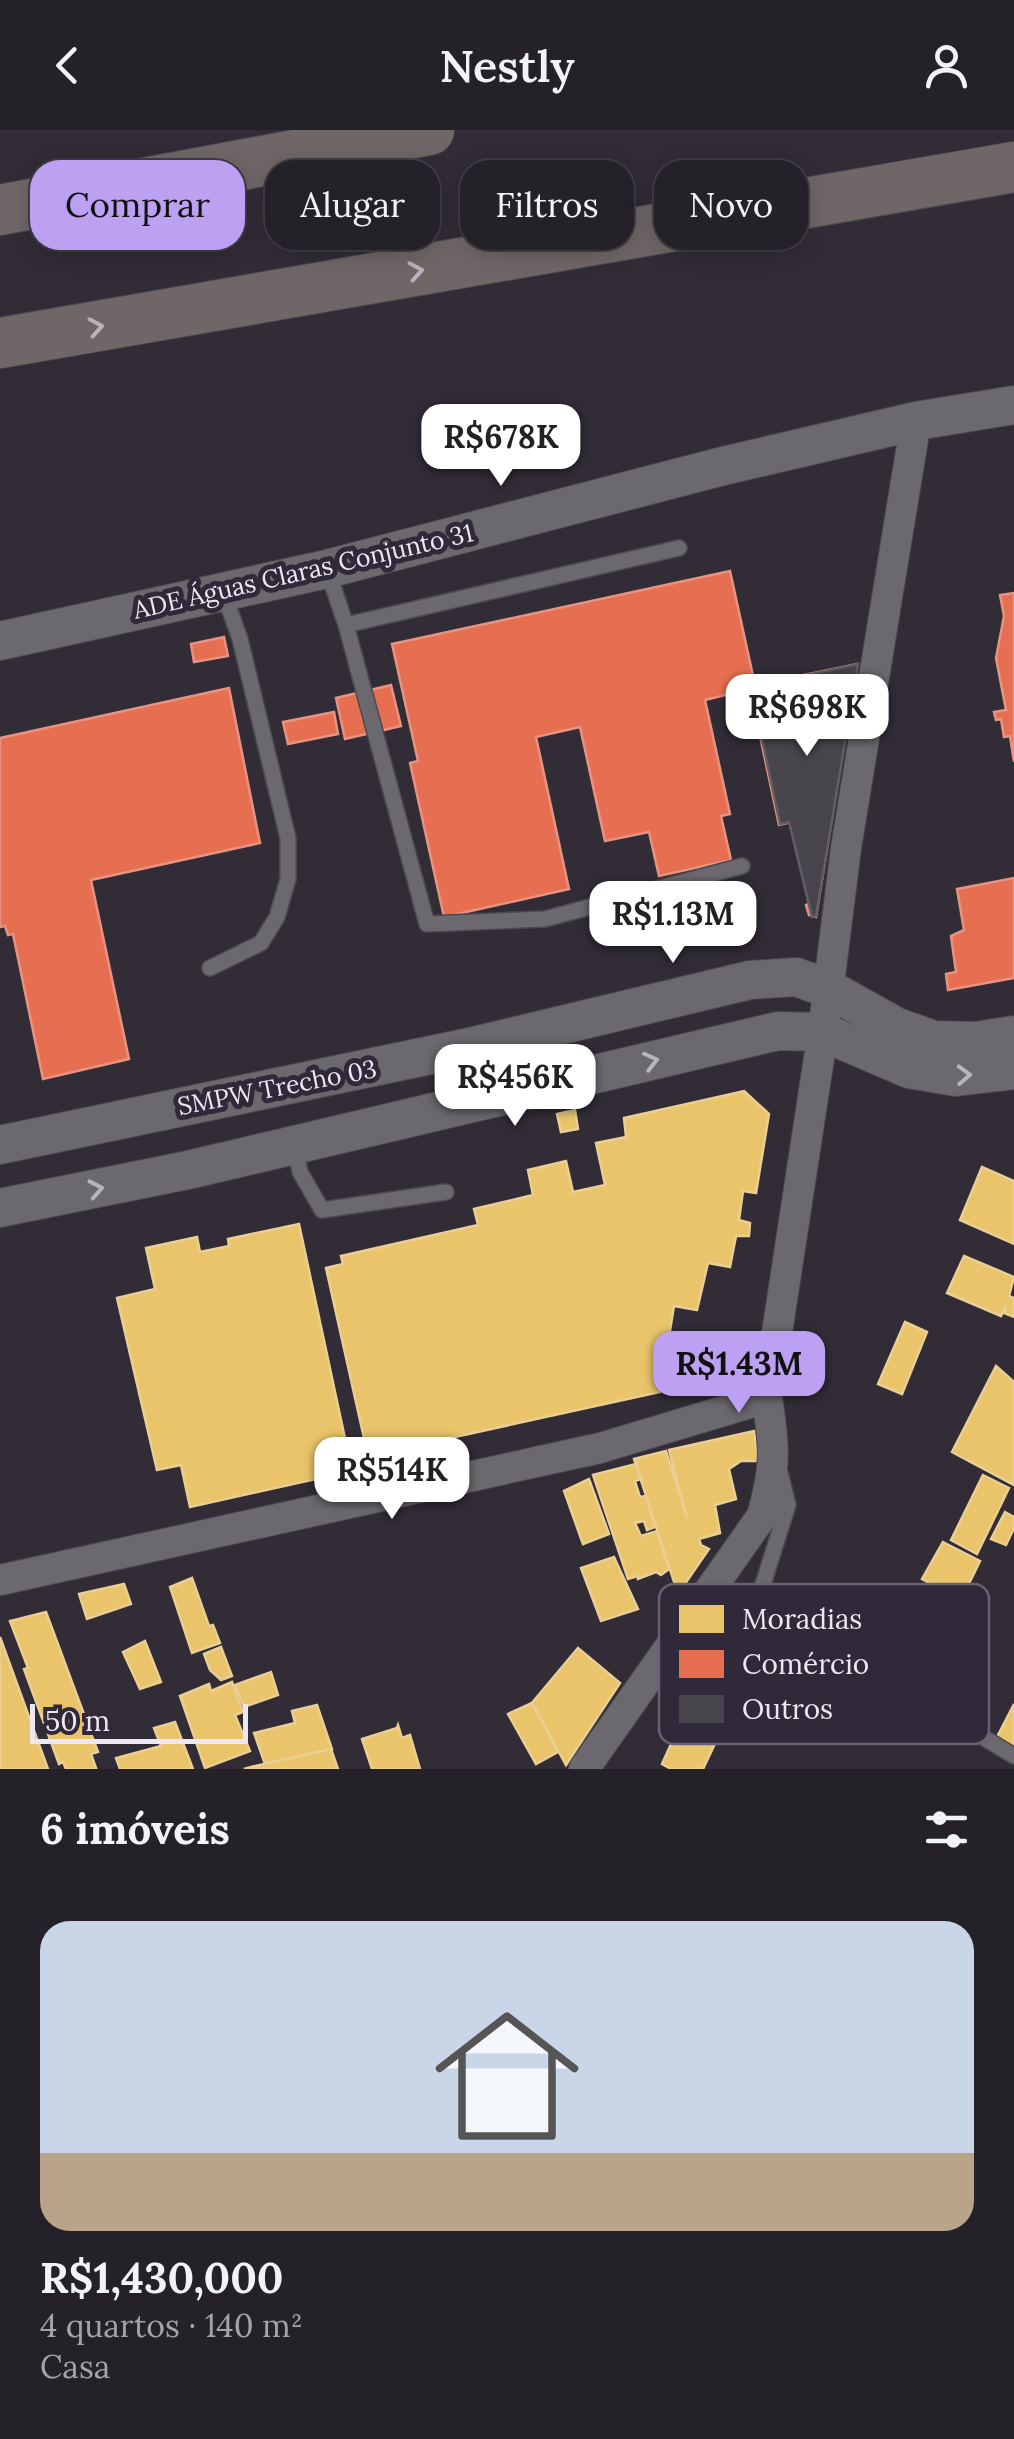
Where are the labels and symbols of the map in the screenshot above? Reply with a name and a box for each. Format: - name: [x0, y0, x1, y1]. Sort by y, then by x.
- one-way arrow: [408, 261, 424, 282]
- one-way arrow: [88, 317, 104, 338]
- pin: R$678K: [420, 404, 582, 489]
- street label: ADE Águas Claras Conjunto 31: [129, 516, 476, 626]
- pin: R$698K: [726, 674, 888, 759]
- pin: R$1.13M: [581, 881, 765, 966]
- pin: R$456K: [434, 1044, 596, 1129]
- one-way arrow: [642, 1051, 659, 1072]
- street label: SMPW Trecho 03: [175, 1052, 379, 1122]
- one-way arrow: [957, 1065, 972, 1086]
- one-way arrow: [87, 1179, 104, 1200]
- pin: R$1.43M: [647, 1331, 831, 1416]
- pin: R$514K: [311, 1437, 473, 1522]
- legend: [659, 1584, 989, 1744]
- text: Moradias: [742, 1601, 862, 1637]
- text: Comércio: [742, 1646, 869, 1682]
- text: Outros: [742, 1691, 833, 1727]
- scale bar: [30, 1699, 248, 1744]

